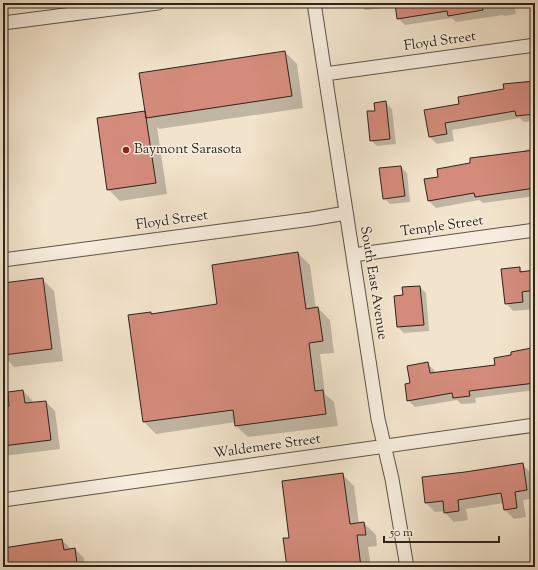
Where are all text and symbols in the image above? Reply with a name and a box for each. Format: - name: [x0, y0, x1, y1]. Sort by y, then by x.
- street label: Floyd Street: [403, 27, 478, 57]
- place label: Baymont Sarasota: [134, 140, 242, 160]
- marker: Baymont Sarasota: [121, 145, 131, 155]
- street label: Floyd Street: [135, 206, 210, 236]
- street label: Temple Street: [399, 211, 485, 243]
- street label: South East Avenue: [354, 225, 392, 341]
- street label: Waldemere Street: [212, 430, 322, 464]
- scale bar: [384, 518, 499, 544]
- text: 50 m: [389, 524, 413, 542]

